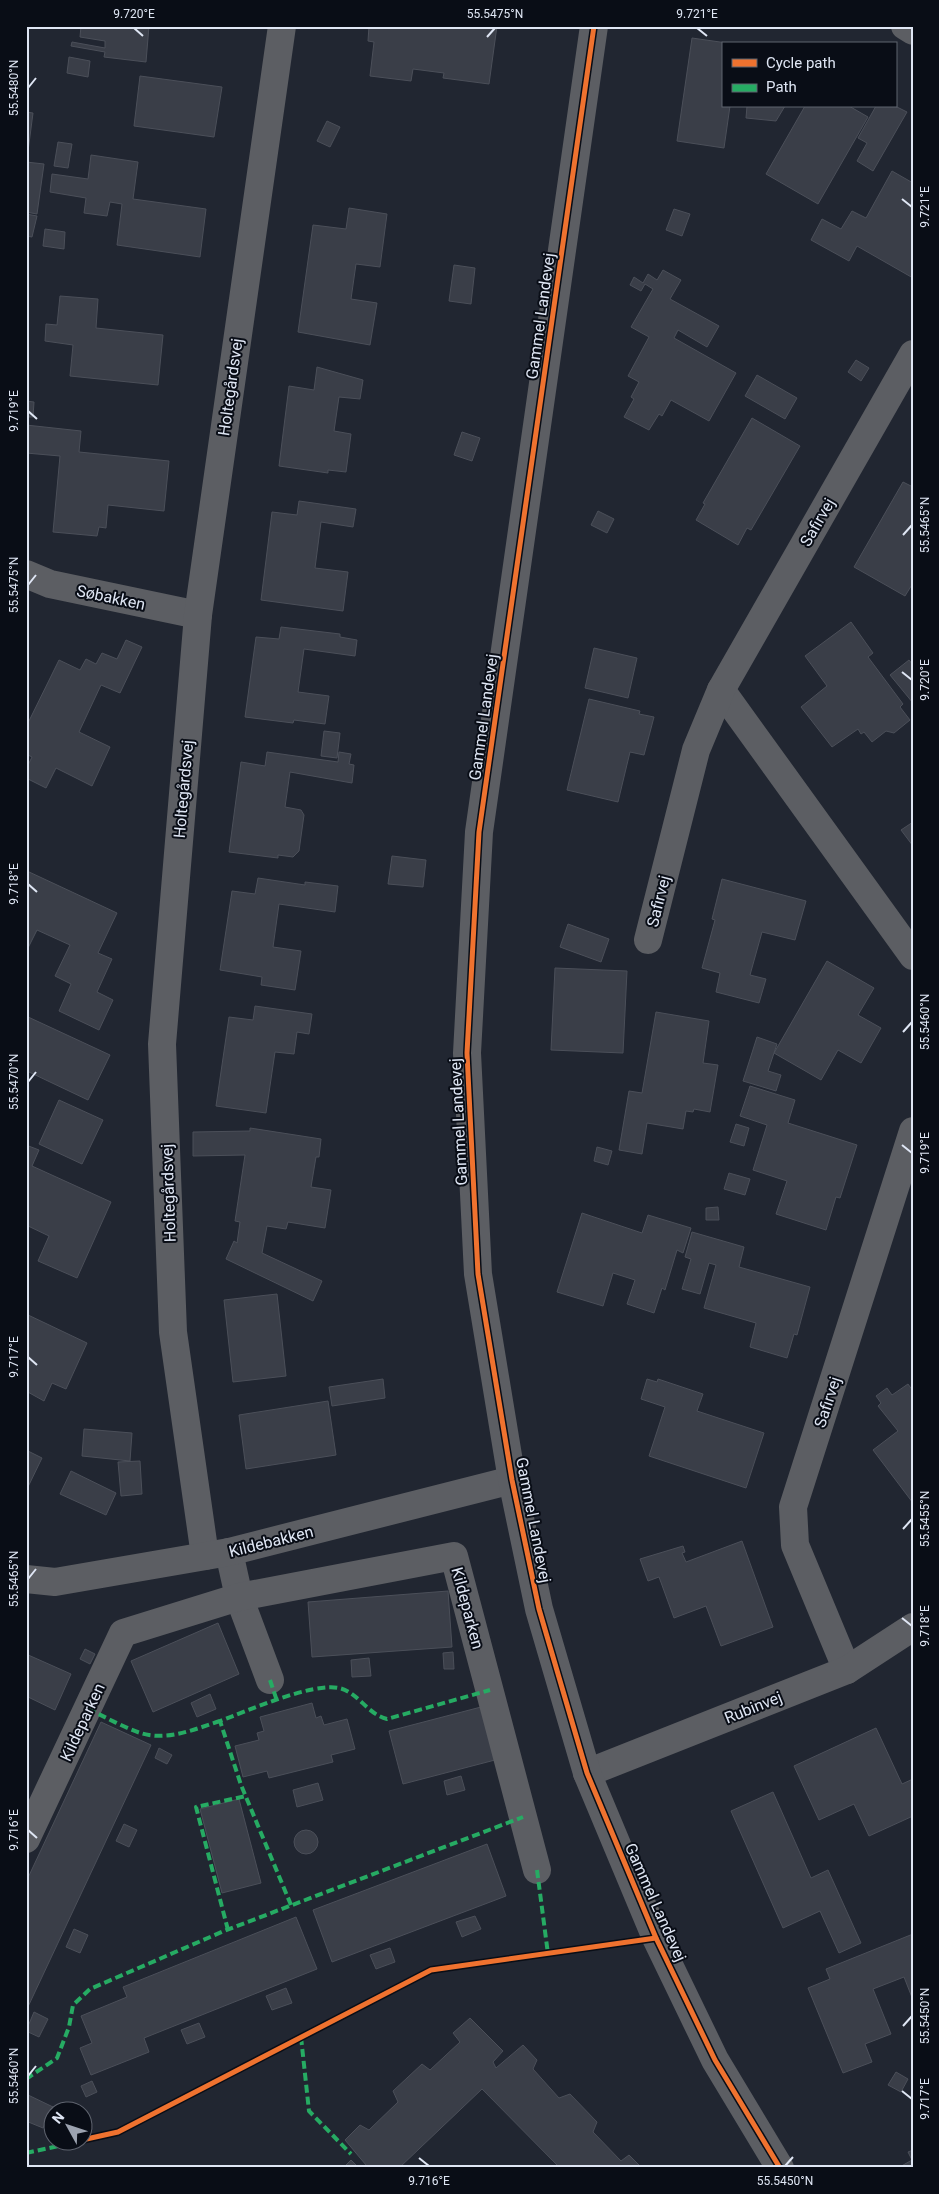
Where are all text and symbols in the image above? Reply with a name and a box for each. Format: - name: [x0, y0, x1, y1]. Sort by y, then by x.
- text: 9.720°E: [113, 7, 155, 21]
- text: 55.5475°N: [467, 7, 523, 21]
- text: 9.721°E: [676, 7, 718, 21]
- legend: [722, 42, 896, 108]
- text: Cycle path: [766, 54, 836, 72]
- text: 55.5480°N: [7, 60, 21, 116]
- text: Path: [766, 78, 797, 96]
- text: 9.721°E: [918, 186, 932, 228]
- street label: Gammel Landevej: [522, 252, 559, 381]
- street label: Holtegårdsvej: [214, 337, 247, 437]
- text: 9.719°E: [7, 390, 21, 432]
- street label: Safirvej: [796, 495, 839, 550]
- text: 55.5465°N: [918, 497, 932, 553]
- text: 55.5475°N: [7, 557, 21, 613]
- street label: Søbakken: [75, 581, 147, 614]
- street label: Gammel Landevej: [465, 653, 502, 782]
- text: 9.720°E: [918, 659, 932, 701]
- street label: Holtegårdsvej: [170, 739, 197, 839]
- text: 9.718°E: [7, 863, 21, 905]
- street label: Safirvej: [643, 873, 674, 929]
- text: 55.5460°N: [918, 994, 932, 1050]
- text: 55.5470°N: [7, 1054, 21, 1110]
- street label: Gammel Landevej: [446, 1058, 471, 1186]
- text: 9.719°E: [918, 1132, 932, 1174]
- street label: Holtegårdsvej: [157, 1144, 180, 1242]
- text: 9.717°E: [7, 1336, 21, 1378]
- street label: Safirvej: [810, 1374, 845, 1430]
- street label: Gammel Landevej: [512, 1456, 555, 1585]
- text: 55.5455°N: [918, 1491, 932, 1547]
- street label: Kildebakken: [227, 1522, 315, 1561]
- text: 55.5465°N: [7, 1551, 21, 1607]
- street label: Kildeparken: [448, 1565, 488, 1651]
- text: 9.718°E: [918, 1605, 932, 1647]
- street label: Kildeparken: [56, 1680, 109, 1764]
- street label: Rubinvej: [722, 1687, 785, 1728]
- text: 9.716°E: [7, 1809, 21, 1851]
- street label: Gammel Landevej: [621, 1840, 690, 1964]
- text: 55.5450°N: [918, 1988, 932, 2044]
- text: 55.5460°N: [7, 2048, 21, 2104]
- text: 9.717°E: [918, 2078, 932, 2120]
- north arrow: [42, 2102, 92, 2152]
- text: N: [49, 2109, 67, 2127]
- text: 9.716°E: [408, 2174, 450, 2188]
- text: 55.5450°N: [757, 2174, 813, 2188]

